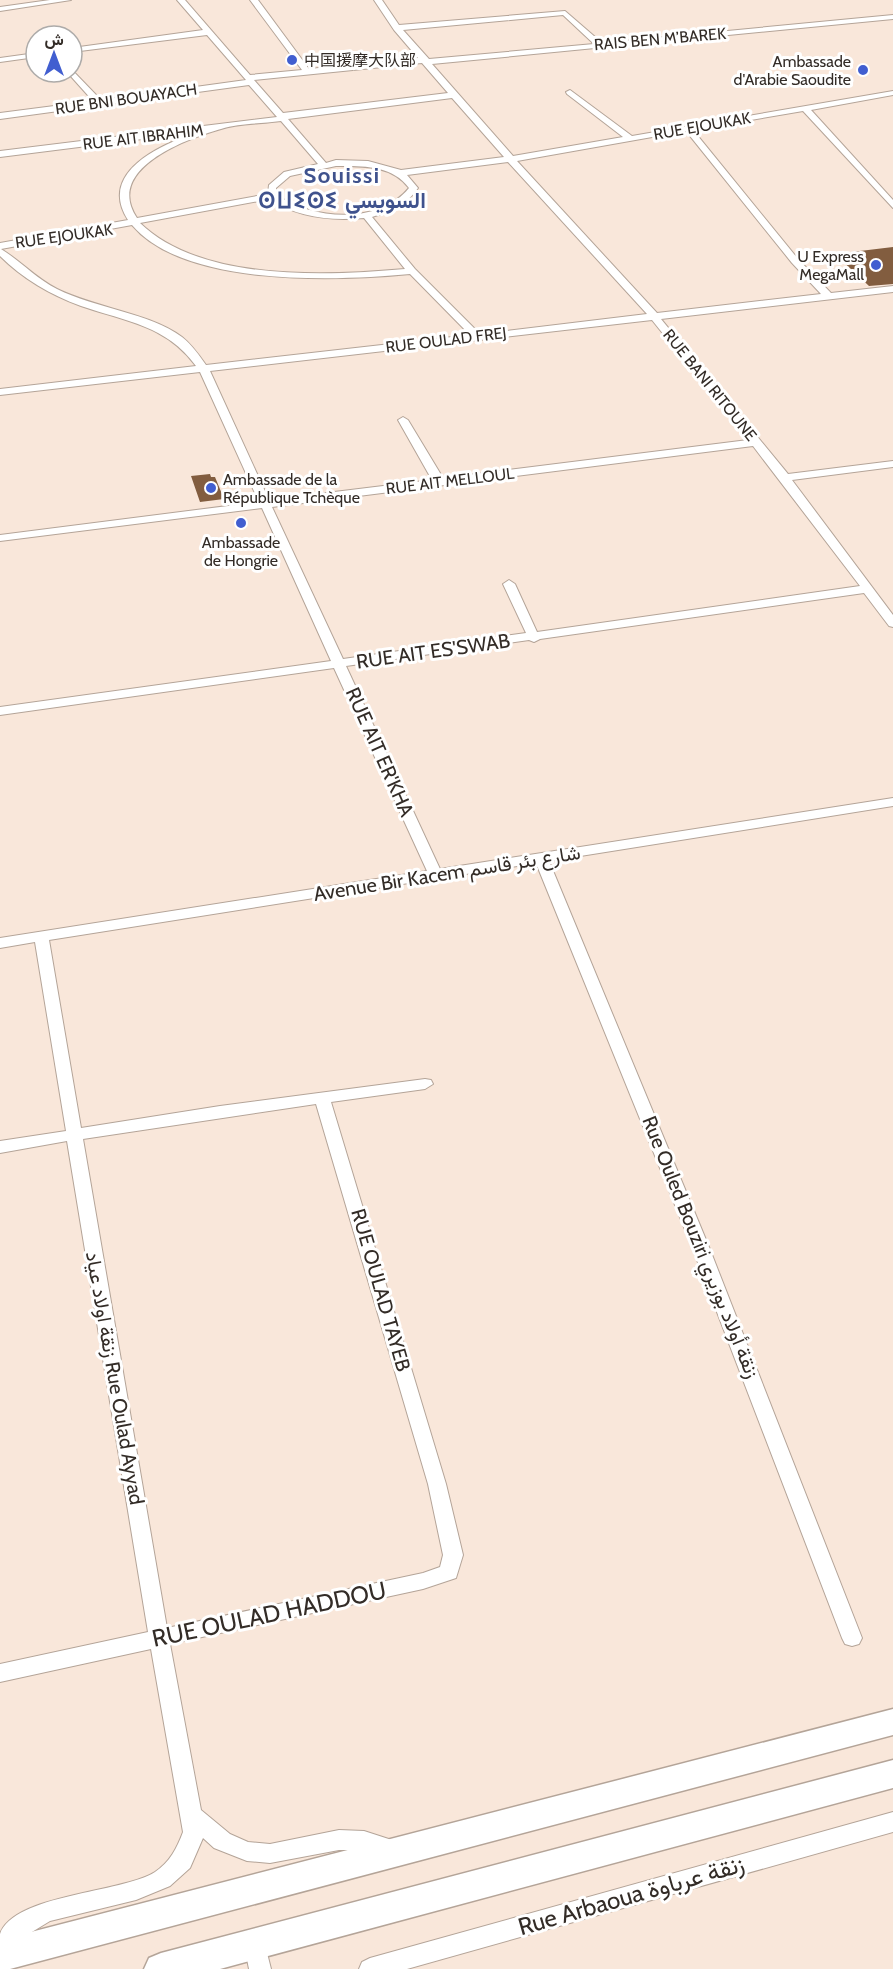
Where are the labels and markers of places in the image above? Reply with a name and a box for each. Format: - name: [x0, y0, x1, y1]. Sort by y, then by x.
- place label: 中国援摩大队部: [304, 51, 416, 70]
- place label: Ambassade d'Arabie Saoudite: [734, 52, 851, 89]
- marker: 中国援摩大队部: [285, 53, 299, 67]
- marker: Ambassade d'Arabie Saoudite: [856, 63, 870, 77]
- place label: U Express MegaMall: [797, 247, 864, 284]
- marker: U Express MegaMall: [869, 258, 883, 272]
- place label: Ambassade de la République Tchèque: [223, 470, 360, 507]
- marker: Ambassade de la République Tchèque: [204, 481, 218, 495]
- marker: Ambassade de Hongrie: [234, 516, 248, 530]
- place label: Ambassade de Hongrie: [202, 533, 280, 570]

